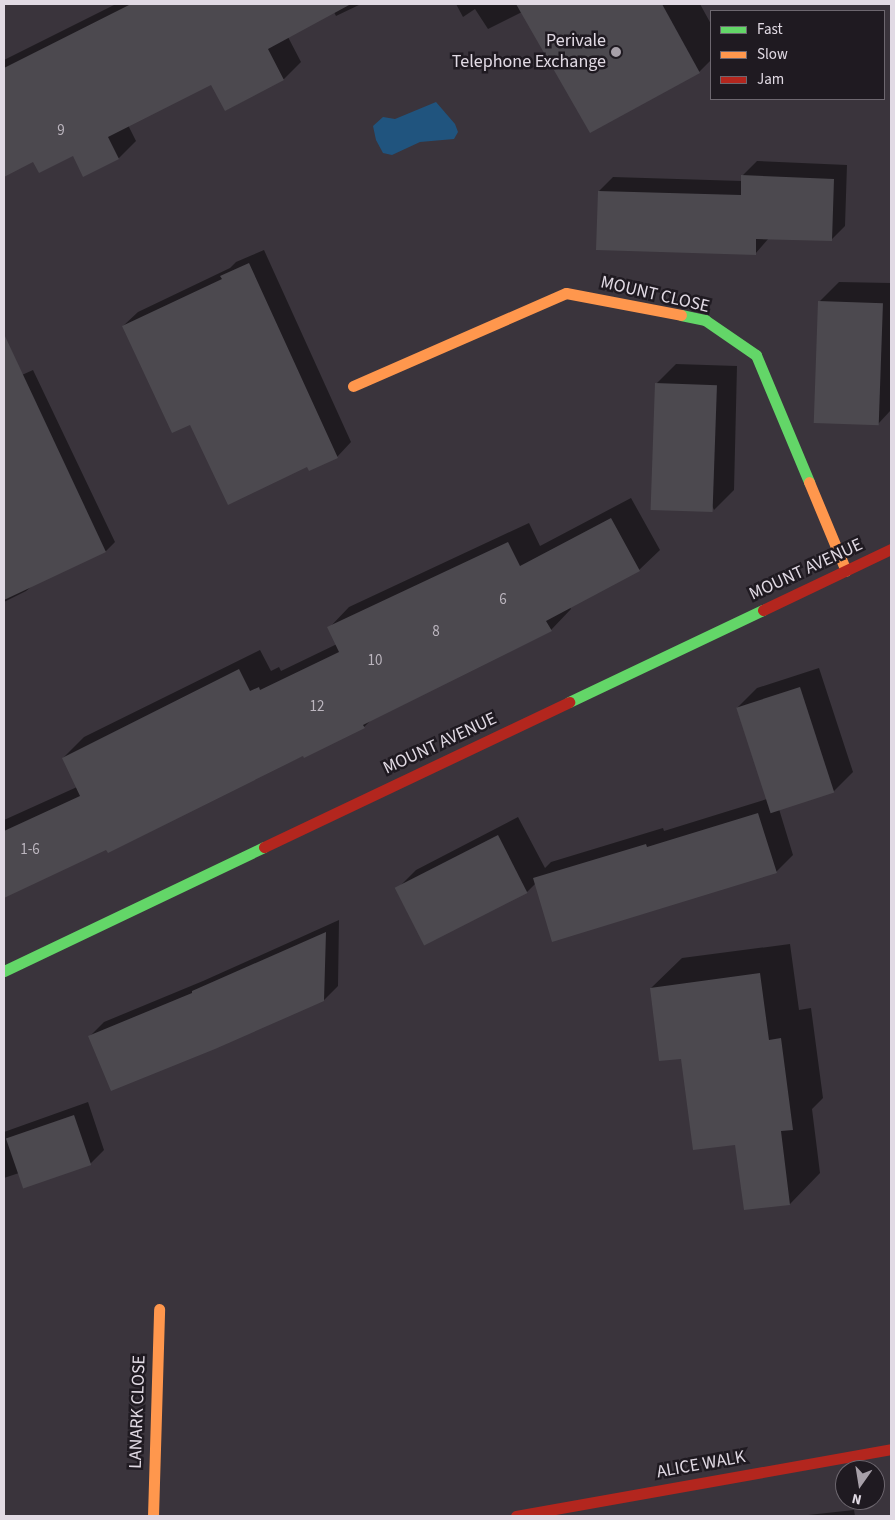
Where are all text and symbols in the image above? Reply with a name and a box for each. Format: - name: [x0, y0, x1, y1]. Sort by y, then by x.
- legend: [710, 10, 885, 100]
- text: Fast: [757, 19, 783, 40]
- place label: Perivale Telephone Exchange: [452, 31, 606, 74]
- text: Slow: [757, 44, 788, 65]
- marker: Perivale Telephone Exchange: [610, 46, 622, 58]
- text: Jam: [757, 69, 784, 90]
- house number: 9: [57, 122, 65, 140]
- street label: MOUNT CLOSE: [598, 272, 712, 318]
- street label: MOUNT AVENUE: [746, 534, 866, 606]
- house number: 6: [499, 591, 507, 609]
- house number: 8: [432, 623, 440, 641]
- house number: 10: [368, 652, 382, 670]
- house number: 12: [310, 698, 324, 716]
- street label: MOUNT AVENUE: [380, 708, 500, 780]
- house number: 1-6: [20, 841, 40, 859]
- street label: LANARK CLOSE: [125, 1355, 151, 1469]
- street label: ALICE WALK: [655, 1447, 747, 1483]
- north arrow: [835, 1460, 885, 1510]
- text: N: [850, 1488, 864, 1509]

